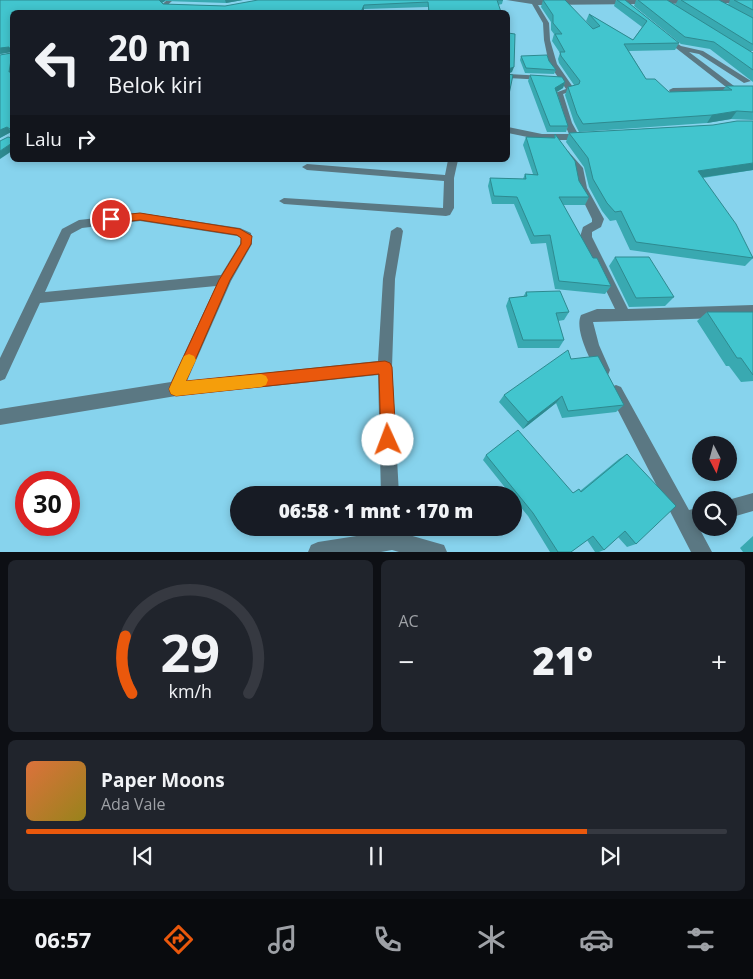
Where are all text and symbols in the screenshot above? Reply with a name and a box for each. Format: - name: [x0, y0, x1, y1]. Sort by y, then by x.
- text: 20 m: [108, 24, 191, 71]
- icon: left: [25, 30, 90, 95]
- text: Belok kiri: [108, 69, 202, 99]
- icon: right: [72, 125, 100, 153]
- text: Lalu: [25, 126, 62, 152]
- pin: [90, 198, 132, 240]
- icon: arrive: [97, 205, 125, 233]
- position arrow: [361, 413, 413, 465]
- north arrow: [692, 436, 738, 481]
- map controls: [692, 436, 737, 536]
- speed limit sign: 30: [15, 471, 80, 536]
- button: search: [692, 491, 737, 536]
- text: 06:58 · 1 mnt · 170 m: [279, 498, 473, 524]
- text: AC: [399, 610, 419, 632]
- text: 29: [161, 616, 220, 687]
- text: 21°: [532, 634, 593, 686]
- text: −: [399, 642, 415, 680]
- text: +: [711, 642, 727, 680]
- text: km/h: [169, 679, 212, 703]
- text: Paper Moons: [101, 767, 225, 793]
- text: Ada Vale: [101, 793, 165, 815]
- icon: previous: [129, 842, 157, 870]
- icon: pause: [362, 842, 390, 870]
- icon: next: [596, 842, 624, 870]
- icon: directions: [161, 922, 196, 957]
- icon: music: [265, 922, 300, 957]
- icon: phone: [370, 922, 405, 957]
- icon: climate: [474, 922, 509, 957]
- icon: car: [579, 922, 614, 957]
- icon: filters: [683, 922, 718, 957]
- text: 06:57: [35, 924, 91, 954]

